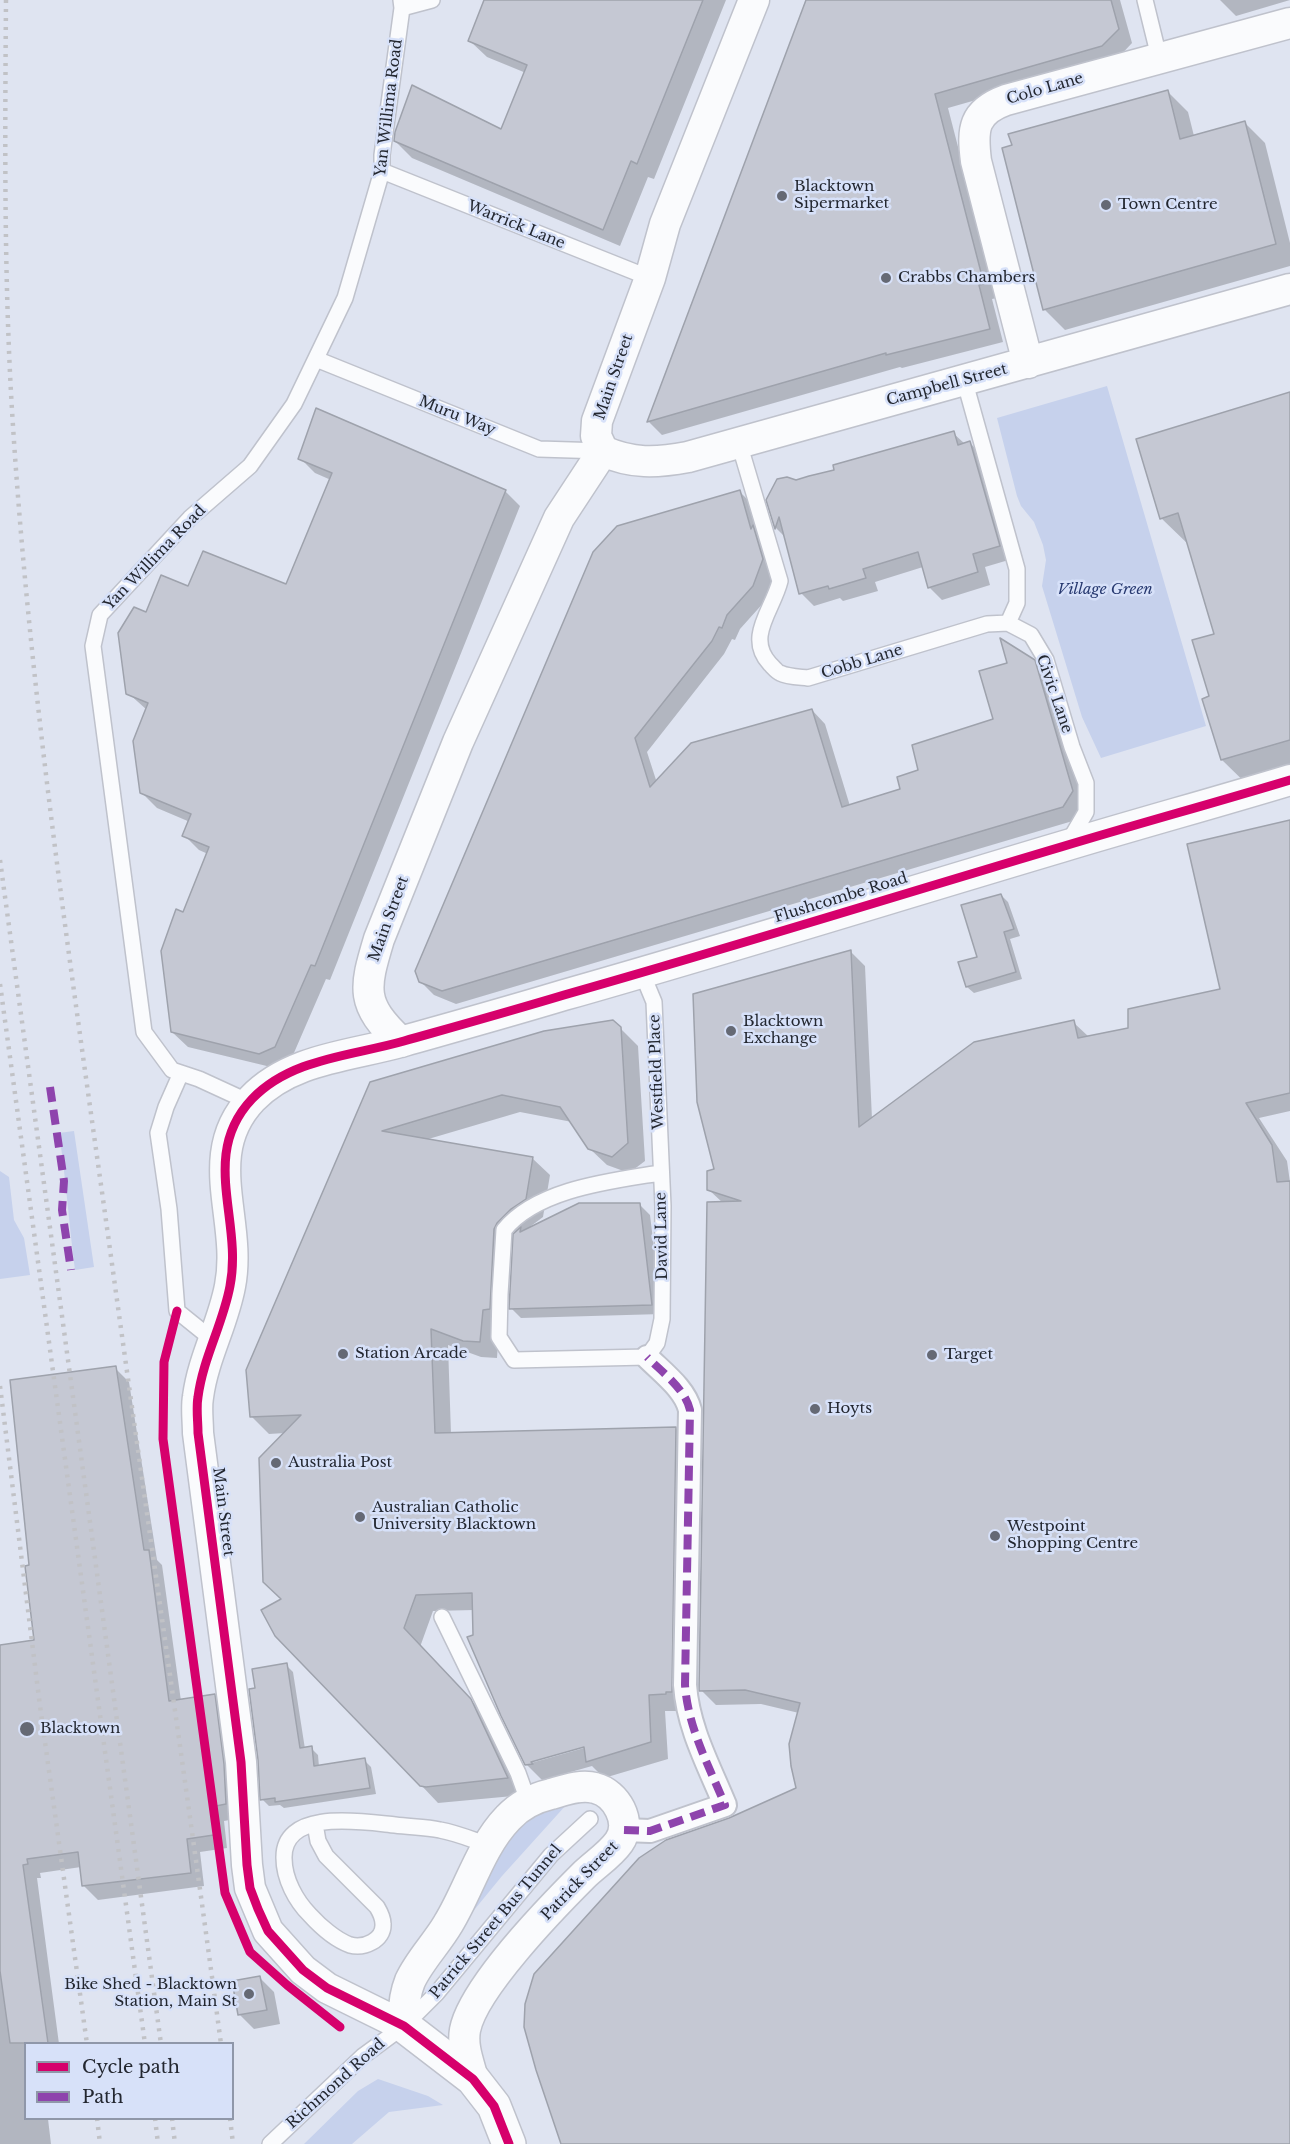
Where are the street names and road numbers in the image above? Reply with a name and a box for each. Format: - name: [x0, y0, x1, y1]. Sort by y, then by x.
- street label: Yan Willima Road: [372, 38, 406, 178]
- street label: Colo Lane: [1005, 69, 1085, 109]
- street label: Warrick Lane: [465, 197, 567, 253]
- street label: Main Street: [591, 332, 637, 422]
- street label: Campbell Street: [885, 360, 1009, 410]
- street label: Muru Way: [416, 392, 498, 440]
- street label: Yan Willima Road: [100, 502, 210, 614]
- street label: Cobb Lane: [819, 641, 905, 683]
- street label: Civic Lane: [1032, 652, 1076, 736]
- street label: Flushcombe Road: [772, 869, 910, 927]
- street label: Main Street: [365, 874, 413, 964]
- street label: Westfield Place: [646, 1014, 668, 1130]
- street label: David Lane: [652, 1192, 672, 1280]
- street label: Main Street: [209, 1466, 237, 1558]
- street label: Patrick Street: [538, 1838, 622, 1924]
- street label: Patrick Street Bus Tunnel: [426, 1841, 566, 2003]
- street label: Richmond Road: [283, 2035, 389, 2133]

